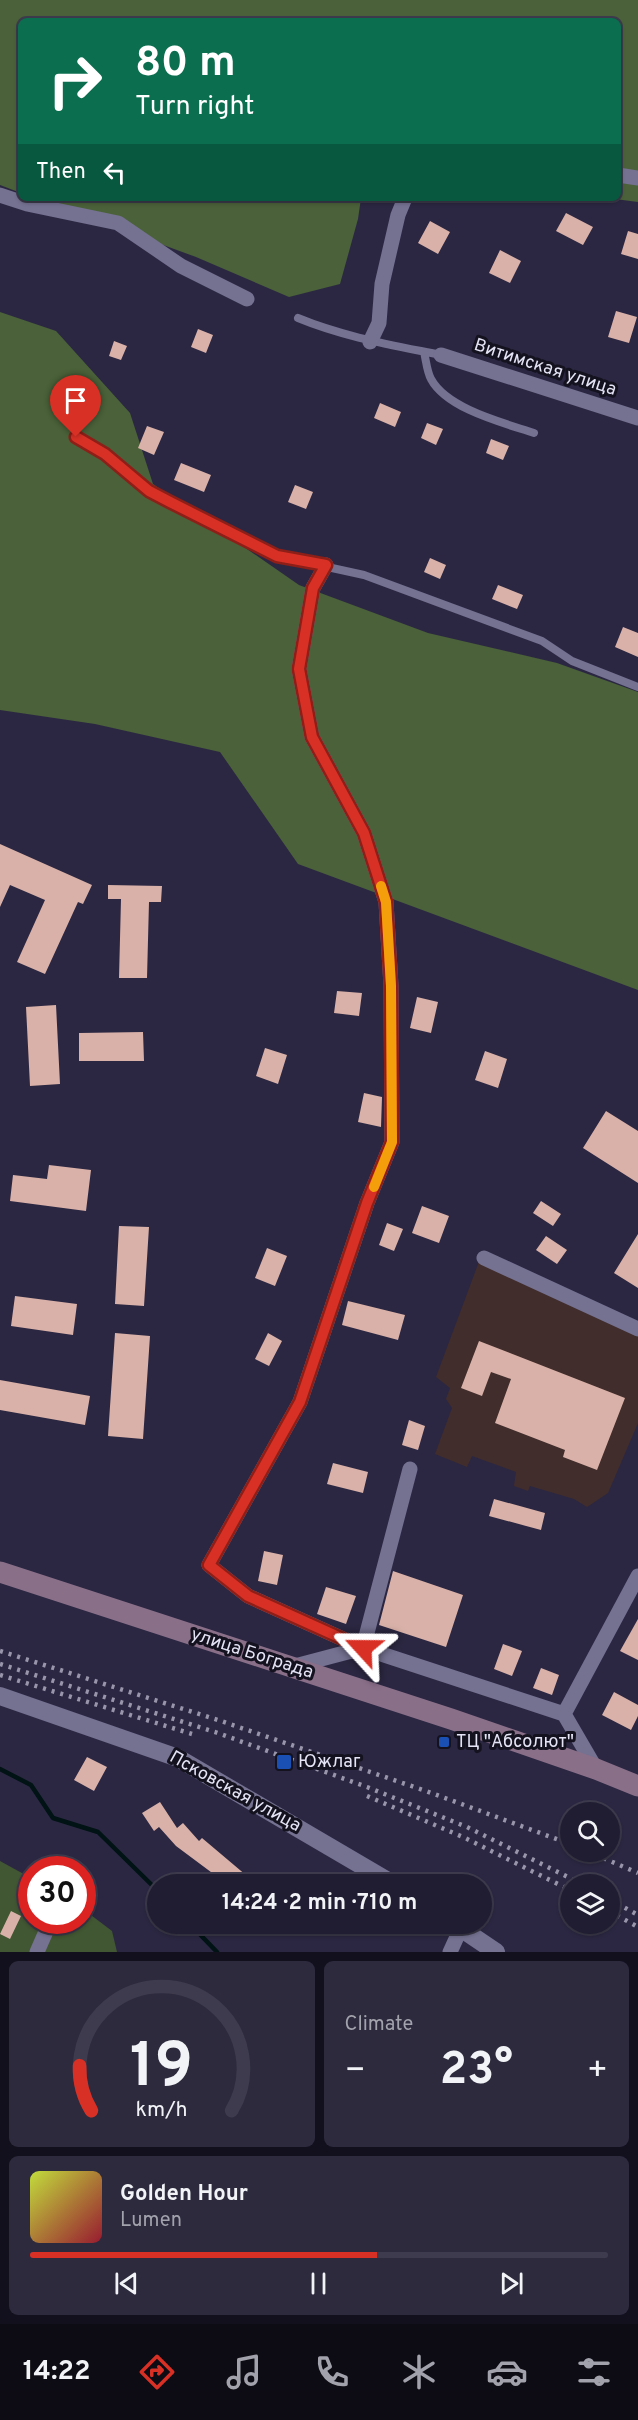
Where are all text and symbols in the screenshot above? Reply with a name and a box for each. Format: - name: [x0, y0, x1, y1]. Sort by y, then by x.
- text: 80 m: [135, 38, 236, 91]
- icon: right: [36, 42, 114, 120]
- text: Turn right: [135, 90, 254, 124]
- icon: left: [98, 156, 131, 189]
- text: Then: [36, 159, 86, 186]
- street label: Витимская улица: [471, 334, 619, 402]
- pin: [50, 375, 101, 437]
- icon: arrive: [59, 384, 92, 417]
- position arrow: [331, 1616, 395, 1680]
- street label: улица Бограда: [188, 1623, 316, 1685]
- place label: ТЦ "Абсолют": [456, 1731, 574, 1754]
- marker: ТЦ "Абсолют": [437, 1735, 451, 1749]
- street label: Псковская улица: [165, 1746, 305, 1838]
- place label: Южлаг: [298, 1751, 361, 1774]
- marker: Южлаг: [275, 1753, 293, 1771]
- map controls: [560, 1802, 620, 1934]
- button: search: [560, 1802, 620, 1862]
- speed limit sign: 30: [18, 1856, 96, 1934]
- button: layers: [560, 1874, 620, 1934]
- text: 14:24 · 2 min · 710 m: [222, 1890, 417, 1917]
- text: Climate: [345, 2012, 413, 2038]
- text: 19: [130, 2030, 193, 2109]
- text: 23°: [440, 2043, 513, 2100]
- text: −: [345, 2051, 366, 2093]
- text: +: [587, 2051, 608, 2093]
- text: km/h: [136, 2097, 188, 2124]
- text: Golden Hour: [120, 2181, 248, 2208]
- text: Lumen: [120, 2208, 182, 2234]
- icon: previous: [110, 2267, 143, 2300]
- icon: pause: [302, 2267, 335, 2300]
- icon: next: [495, 2267, 528, 2300]
- icon: directions: [136, 2351, 178, 2393]
- icon: music: [223, 2351, 265, 2393]
- icon: phone: [311, 2351, 353, 2393]
- icon: climate: [398, 2351, 440, 2393]
- icon: car: [486, 2351, 528, 2393]
- icon: filters: [573, 2351, 615, 2393]
- text: 14:22: [23, 2355, 90, 2389]

